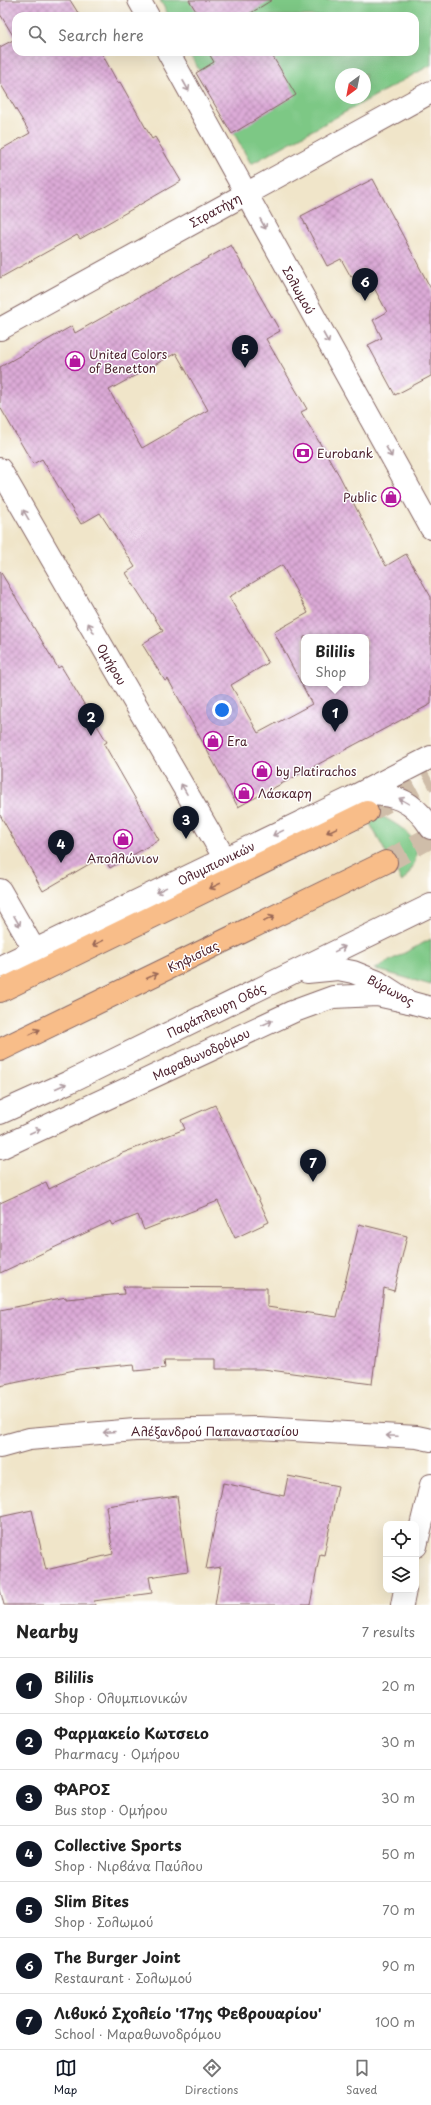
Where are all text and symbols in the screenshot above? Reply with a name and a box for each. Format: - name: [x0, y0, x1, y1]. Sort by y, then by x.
- search box: [12, 12, 419, 56]
- icon: search: [26, 23, 48, 45]
- text: Search here: [58, 23, 144, 46]
- north arrow: [335, 68, 371, 104]
- one-way arrow: [183, 80, 191, 92]
- street label: Στρατήγη: [186, 188, 244, 232]
- one-way arrow: [259, 218, 267, 230]
- street label: Σολωμού: [278, 263, 320, 317]
- pin: 6: [352, 268, 378, 301]
- one-way arrow: [322, 332, 330, 344]
- pin: 5: [232, 335, 258, 368]
- place label: United Colors of Benetton: [89, 345, 168, 377]
- shop icon: United Colors of Benetton: [64, 350, 86, 372]
- bank icon: Eurobank: [292, 442, 314, 464]
- place label: Eurobank: [317, 444, 373, 462]
- one-way arrow: [385, 446, 393, 458]
- shop icon: Public: [380, 486, 402, 508]
- place label: Public: [343, 488, 377, 506]
- one-way arrow: [22, 509, 30, 521]
- one-way arrow: [87, 622, 95, 634]
- popup: [301, 634, 369, 686]
- text: Bililis: [315, 639, 355, 662]
- street label: Ομήρου: [93, 640, 131, 688]
- text: Shop: [315, 662, 346, 681]
- pin: 1: [322, 699, 348, 732]
- your location: [212, 700, 232, 720]
- pin: 2: [78, 703, 104, 736]
- shop icon: Era: [202, 730, 224, 752]
- place label: Era: [227, 732, 248, 750]
- shop icon: by Platirachos: [251, 760, 273, 782]
- place label: by Platirachos: [276, 762, 357, 780]
- shop icon: Λάσκαρη: [233, 782, 255, 804]
- one-way arrow: [180, 783, 188, 795]
- place label: Λάσκαρη: [258, 784, 312, 802]
- one-way arrow: [398, 797, 410, 805]
- pin: 3: [173, 806, 199, 839]
- one-way arrow: [326, 826, 338, 834]
- shop icon: Απολλώνιον: [112, 828, 134, 850]
- pin: 4: [48, 830, 74, 863]
- one-way arrow: [272, 830, 284, 837]
- street label: Ολυμπιονικών: [174, 836, 258, 890]
- place label: Απολλώνιον: [87, 849, 159, 867]
- one-way arrow: [209, 883, 221, 890]
- one-way arrow: [155, 887, 167, 894]
- one-way arrow: [14, 915, 22, 927]
- one-way arrow: [263, 915, 275, 922]
- street label: Κηφισίας: [164, 936, 222, 976]
- one-way arrow: [92, 940, 104, 947]
- one-way arrow: [334, 945, 346, 952]
- street label: Βύρωνος: [364, 970, 418, 1010]
- one-way arrow: [146, 972, 158, 979]
- street label: Παράπλευρη Οδός: [164, 978, 268, 1042]
- one-way arrow: [261, 1019, 273, 1026]
- street label: Μαραθωνοδρόμου: [149, 1023, 253, 1084]
- one-way arrow: [29, 1028, 41, 1035]
- one-way arrow: [55, 1082, 67, 1089]
- one-way arrow: [29, 1127, 41, 1134]
- pin: 7: [300, 1149, 326, 1182]
- street label: Αλέξανδρού Παπαναστασίου: [131, 1422, 299, 1440]
- one-way arrow: [103, 1428, 116, 1435]
- one-way arrow: [386, 1432, 399, 1440]
- map controls: [383, 1521, 419, 1593]
- button: locate: [383, 1521, 419, 1557]
- button: layers: [383, 1557, 419, 1593]
- text: Nearby: [16, 1618, 78, 1644]
- text: 7 results: [362, 1622, 415, 1641]
- text: Bililis: [54, 1665, 94, 1688]
- text: 1: [26, 1676, 32, 1695]
- text: 20 m: [381, 1676, 415, 1695]
- text: Shop · Ολυμπιονικών: [54, 1688, 188, 1707]
- text: Φαρμακείο Κωτσειο: [54, 1721, 209, 1744]
- text: 2: [24, 1732, 34, 1751]
- text: 30 m: [381, 1732, 415, 1751]
- text: Pharmacy · Ομήρου: [54, 1744, 180, 1763]
- text: ΦΑΡΟΣ: [54, 1777, 110, 1800]
- text: 3: [25, 1788, 33, 1807]
- text: 30 m: [381, 1788, 415, 1807]
- text: Bus stop · Ομήρου: [54, 1800, 168, 1819]
- text: Collective Sports: [54, 1833, 182, 1856]
- text: 4: [25, 1844, 33, 1863]
- text: 50 m: [381, 1844, 415, 1863]
- text: Shop · Νιρβάνα Παύλου: [54, 1856, 203, 1875]
- text: Slim Bites: [54, 1889, 129, 1912]
- text: 5: [25, 1900, 33, 1919]
- text: 70 m: [382, 1900, 415, 1919]
- text: Shop · Σολωμού: [54, 1912, 153, 1931]
- text: The Burger Joint: [54, 1945, 181, 1968]
- text: 6: [24, 1956, 34, 1975]
- text: 90 m: [382, 1956, 415, 1975]
- text: Restaurant · Σολωμού: [54, 1968, 192, 1987]
- text: Λιβυκό Σχολείο '17ης Φεβρουαρίου': [54, 2001, 322, 2024]
- text: 7: [25, 2012, 33, 2031]
- text: 100 m: [375, 2012, 415, 2031]
- text: School · Μαραθωνοδρόμου: [54, 2024, 221, 2043]
- tab: Map: [54, 2057, 77, 2098]
- tab: Directions: [185, 2057, 238, 2098]
- tab: Saved: [346, 2057, 377, 2098]

